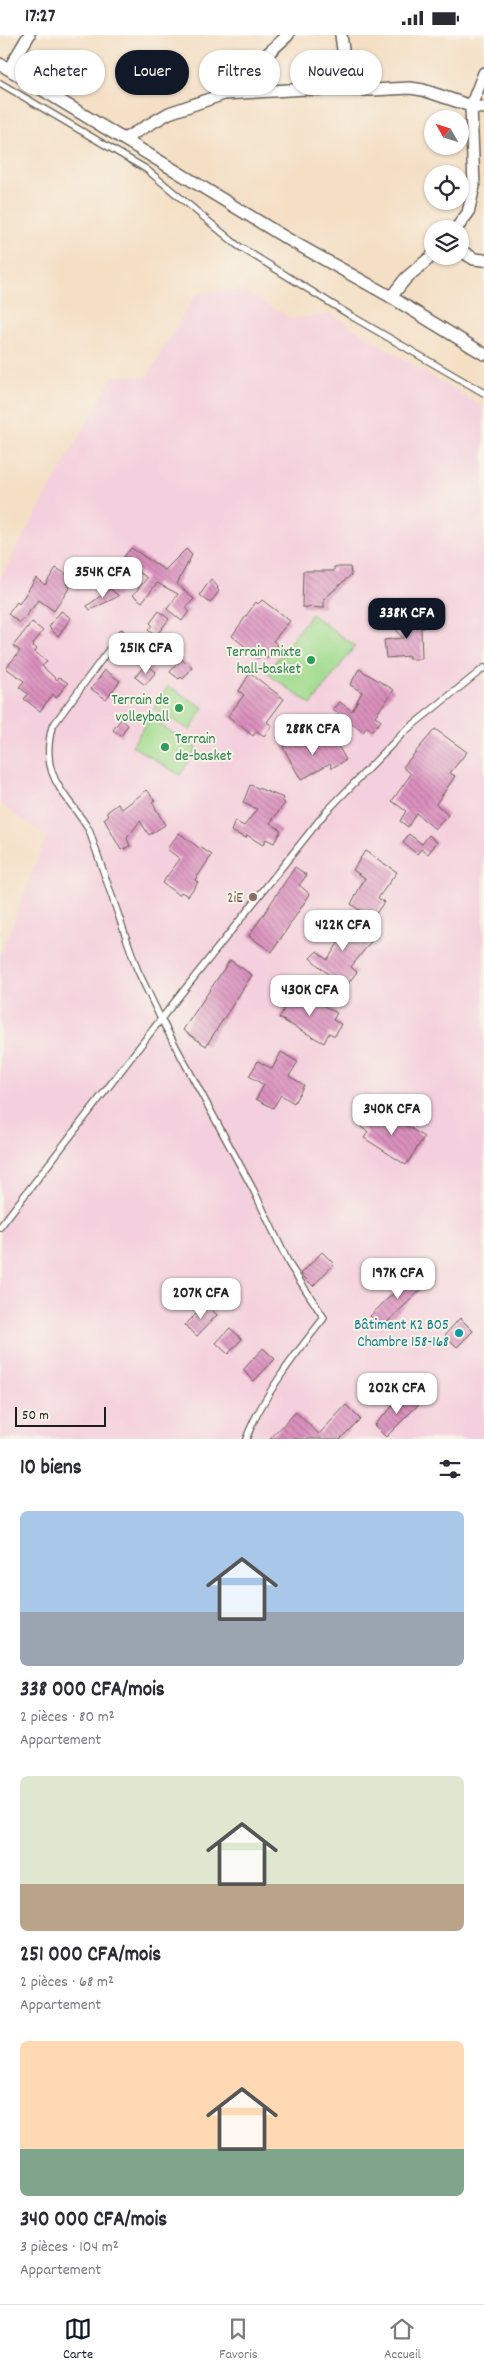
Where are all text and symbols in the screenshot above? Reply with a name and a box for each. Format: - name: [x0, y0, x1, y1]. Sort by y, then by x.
- text: 17:27: [25, 4, 55, 31]
- chip: Acheter: [15, 50, 105, 95]
- chip: Louer: [115, 50, 189, 95]
- chip: Filtres: [199, 50, 280, 95]
- chip: Nouveau: [290, 50, 382, 95]
- north arrow: [424, 110, 469, 155]
- map controls: [424, 110, 469, 265]
- button: locate: [424, 165, 469, 210]
- button: layers: [424, 220, 469, 265]
- pin: 354K CFA: [51, 557, 155, 599]
- text: 354K CFA: [75, 561, 131, 584]
- pin: 338K CFA: [355, 597, 459, 640]
- text: 338K CFA: [379, 602, 435, 625]
- pin: 251K CFA: [94, 633, 198, 675]
- text: 251K CFA: [120, 637, 172, 660]
- place label: Terrain mixte hall-basket: [226, 642, 301, 681]
- marker: Terrain mixte hall-basket: [305, 654, 317, 666]
- place label: Terrain de volleyball: [111, 690, 169, 729]
- marker: Terrain de volleyball: [173, 702, 185, 714]
- pin: 288K CFA: [261, 713, 365, 756]
- text: 288K CFA: [286, 718, 340, 741]
- place label: Terrain de-basket: [175, 729, 232, 768]
- marker: Terrain de-basket: [159, 741, 171, 753]
- place label: 2iE: [227, 888, 243, 910]
- marker: 2iE: [247, 891, 259, 903]
- pin: 422K CFA: [291, 909, 395, 952]
- text: 422K CFA: [315, 914, 371, 937]
- pin: 430K CFA: [258, 975, 362, 1017]
- text: 430K CFA: [281, 979, 339, 1002]
- pin: 340K CFA: [340, 1093, 444, 1136]
- text: 340K CFA: [363, 1098, 421, 1121]
- pin: 197K CFA: [346, 1257, 450, 1300]
- text: 197K CFA: [372, 1262, 424, 1285]
- pin: 207K CFA: [149, 1277, 253, 1320]
- text: 207K CFA: [173, 1282, 229, 1305]
- place label: Bâtiment K2 B05 Chambre 158-168: [354, 1315, 449, 1354]
- marker: Bâtiment K2 B05 Chambre 158-168: [453, 1327, 465, 1339]
- pin: 202K CFA: [345, 1373, 449, 1415]
- text: 202K CFA: [368, 1377, 426, 1400]
- scale bar: [15, 1404, 106, 1427]
- text: 50 m: [22, 1406, 49, 1426]
- text: 10 biens: [20, 1454, 82, 1484]
- icon: filters: [436, 1455, 464, 1483]
- icon: home: [197, 1544, 287, 1634]
- text: 338 000 CFA/mois: [20, 1676, 165, 1706]
- text: 2 pièces · 80 m²: [20, 1706, 115, 1729]
- text: Appartement: [20, 1729, 101, 1752]
- icon: home: [197, 1809, 287, 1899]
- text: 251 000 CFA/mois: [20, 1941, 161, 1971]
- text: 2 pièces · 68 m²: [20, 1971, 114, 1994]
- text: Appartement: [20, 1994, 101, 2017]
- icon: home: [197, 2074, 287, 2164]
- text: 340 000 CFA/mois: [20, 2206, 167, 2236]
- text: 3 pièces · 104 m²: [20, 2236, 119, 2259]
- text: Appartement: [20, 2259, 101, 2282]
- tab: Carte: [63, 2315, 93, 2365]
- tab: Favoris: [219, 2315, 258, 2365]
- tab: Accueil: [384, 2315, 421, 2365]

